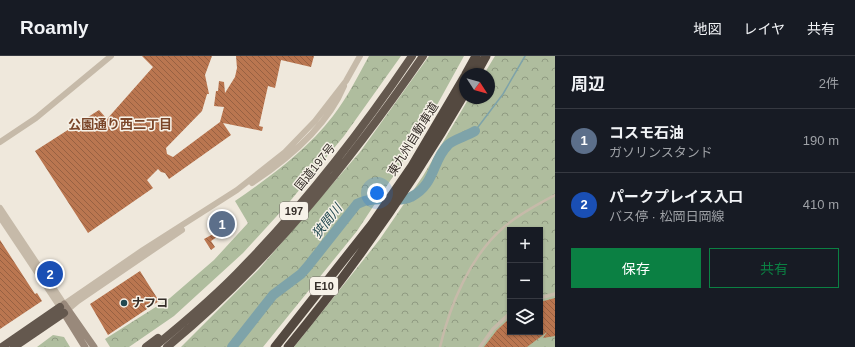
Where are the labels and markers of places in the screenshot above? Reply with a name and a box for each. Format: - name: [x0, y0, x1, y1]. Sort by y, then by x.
- pin: 1: [209, 209, 235, 239]
- pin: 2: [37, 259, 63, 289]
- place label: ナフコ: [132, 296, 168, 310]
- marker: ナフコ: [119, 298, 129, 308]

